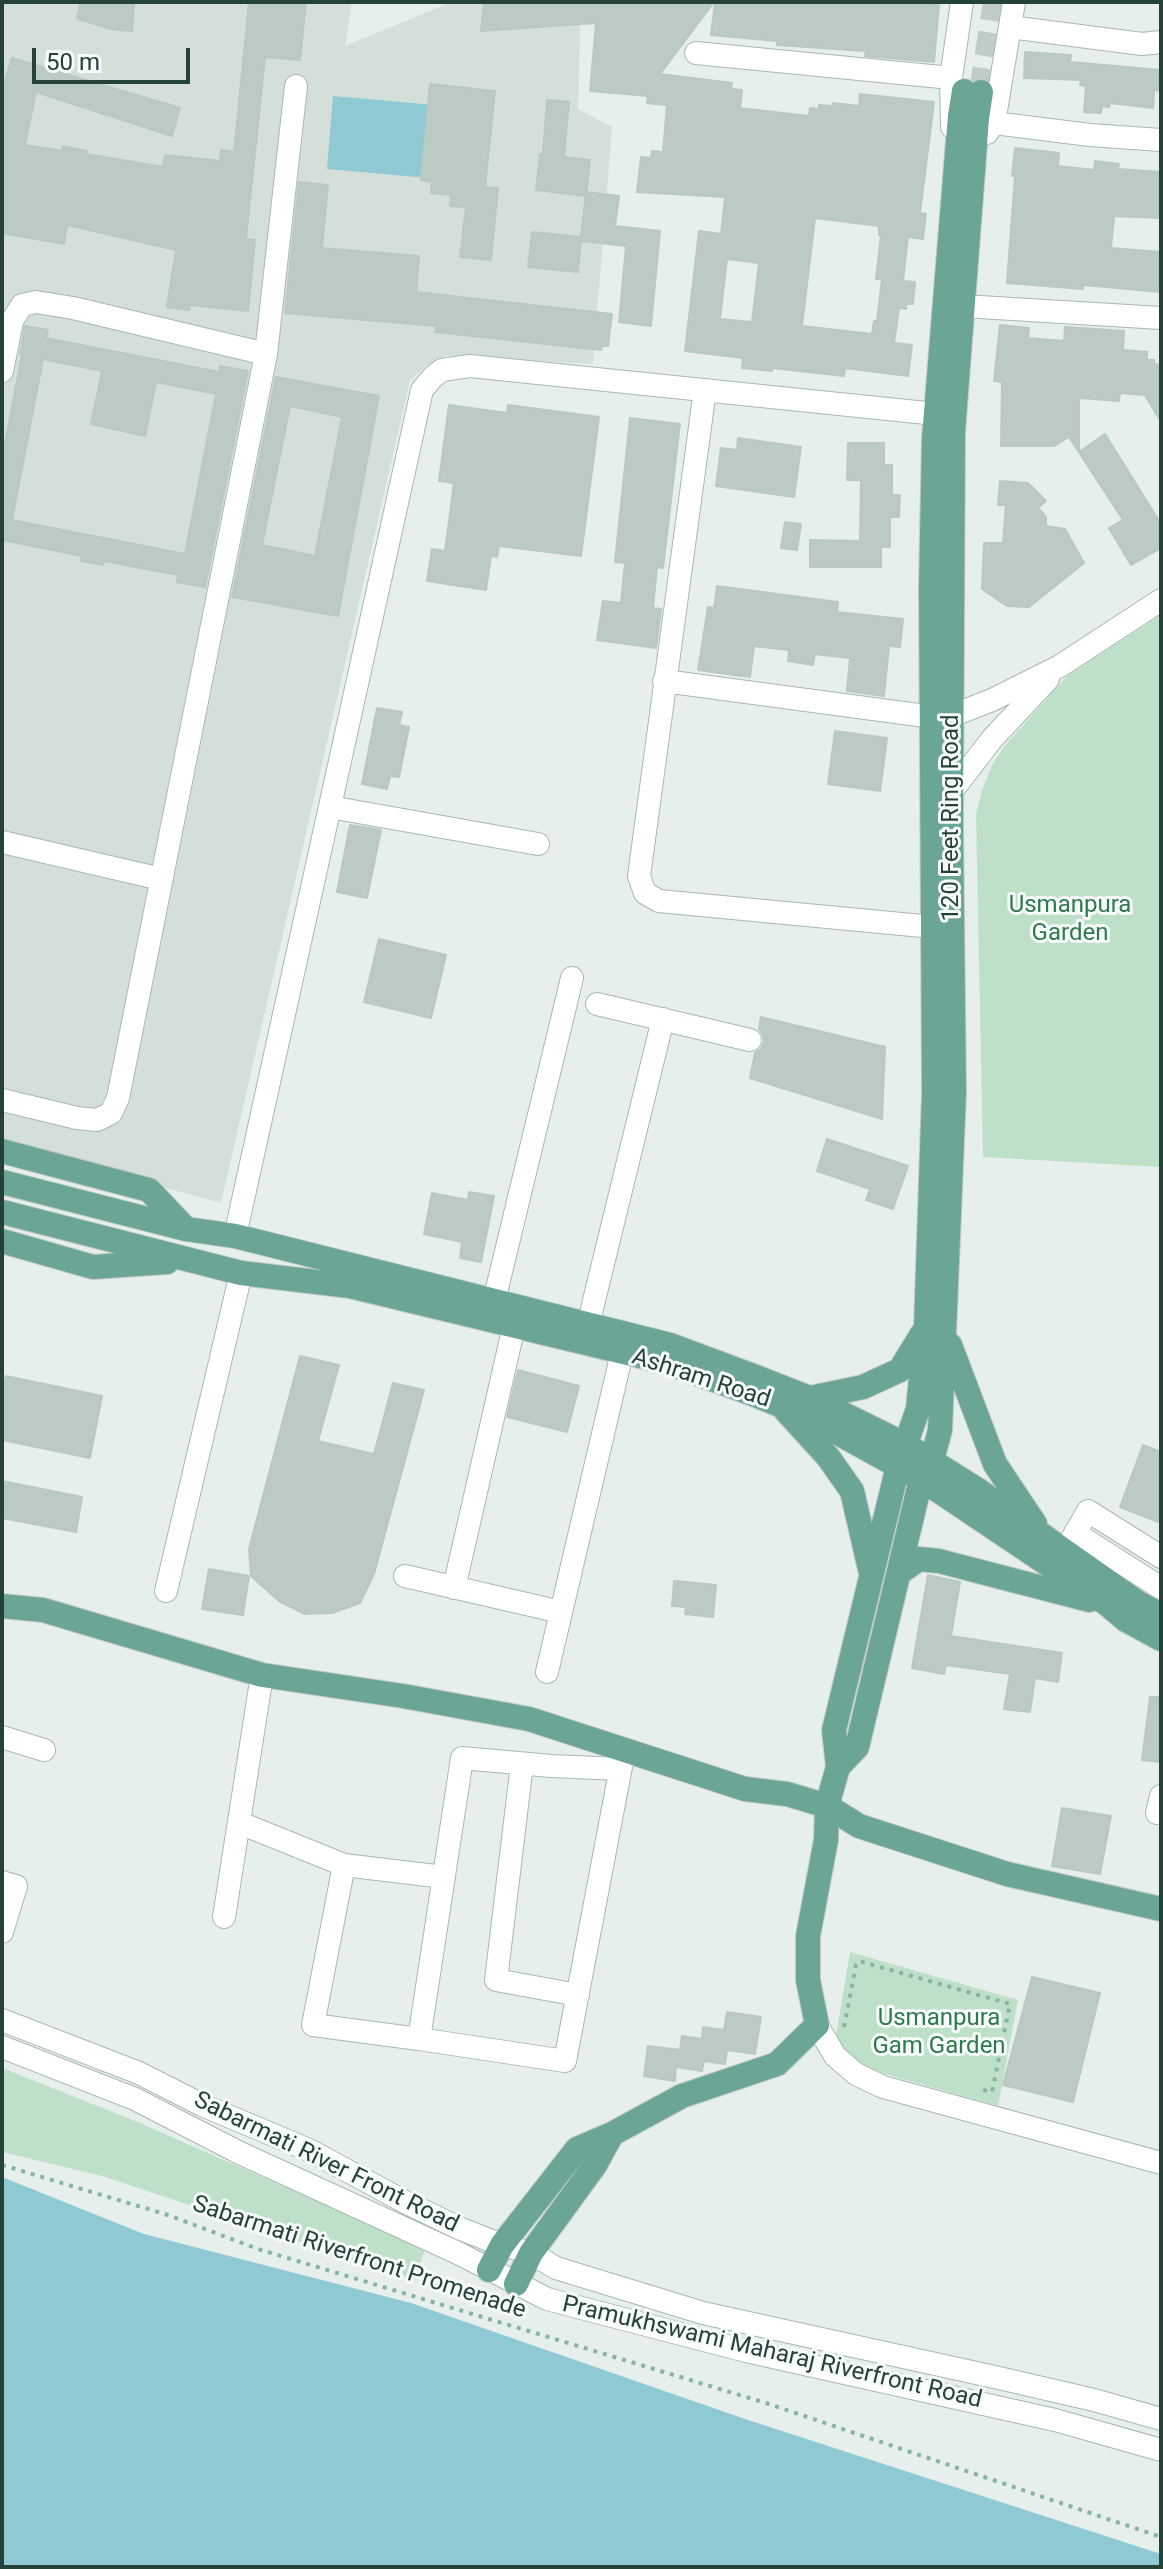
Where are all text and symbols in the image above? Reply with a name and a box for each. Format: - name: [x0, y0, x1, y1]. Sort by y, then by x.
- scale bar: [36, 32, 194, 82]
- text: 50 m: [46, 48, 100, 76]
- street label: 120 Feet Ring Road: [938, 714, 966, 922]
- park label: Usmanpura Garden: [1009, 892, 1131, 948]
- street label: Ashram Road: [628, 1343, 774, 1415]
- park label: Usmanpura Gam Garden: [872, 2005, 1006, 2061]
- street label: Sabarmati River Front Road: [189, 2086, 463, 2240]
- street label: Sabarmati Riverfront Promenade: [189, 2190, 529, 2326]
- street label: Pramukhswami Maharaj Riverfront Road: [559, 2291, 985, 2415]

